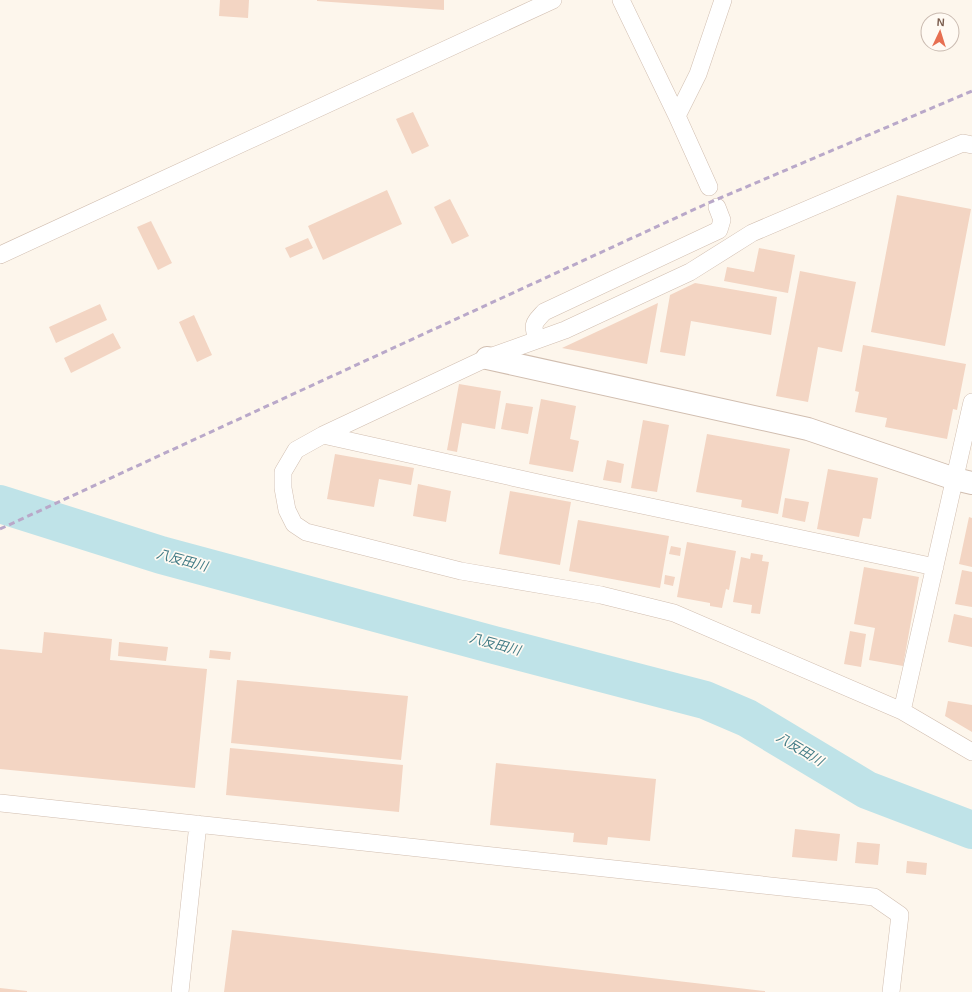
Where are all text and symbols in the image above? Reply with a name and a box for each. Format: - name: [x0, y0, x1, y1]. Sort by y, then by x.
- north arrow: [920, 12, 960, 52]
- text: N: [936, 16, 945, 28]
- water label: 八反田川: [155, 546, 211, 574]
- water label: 八反田川: [468, 630, 524, 658]
- water label: 八反田川: [774, 729, 828, 770]

